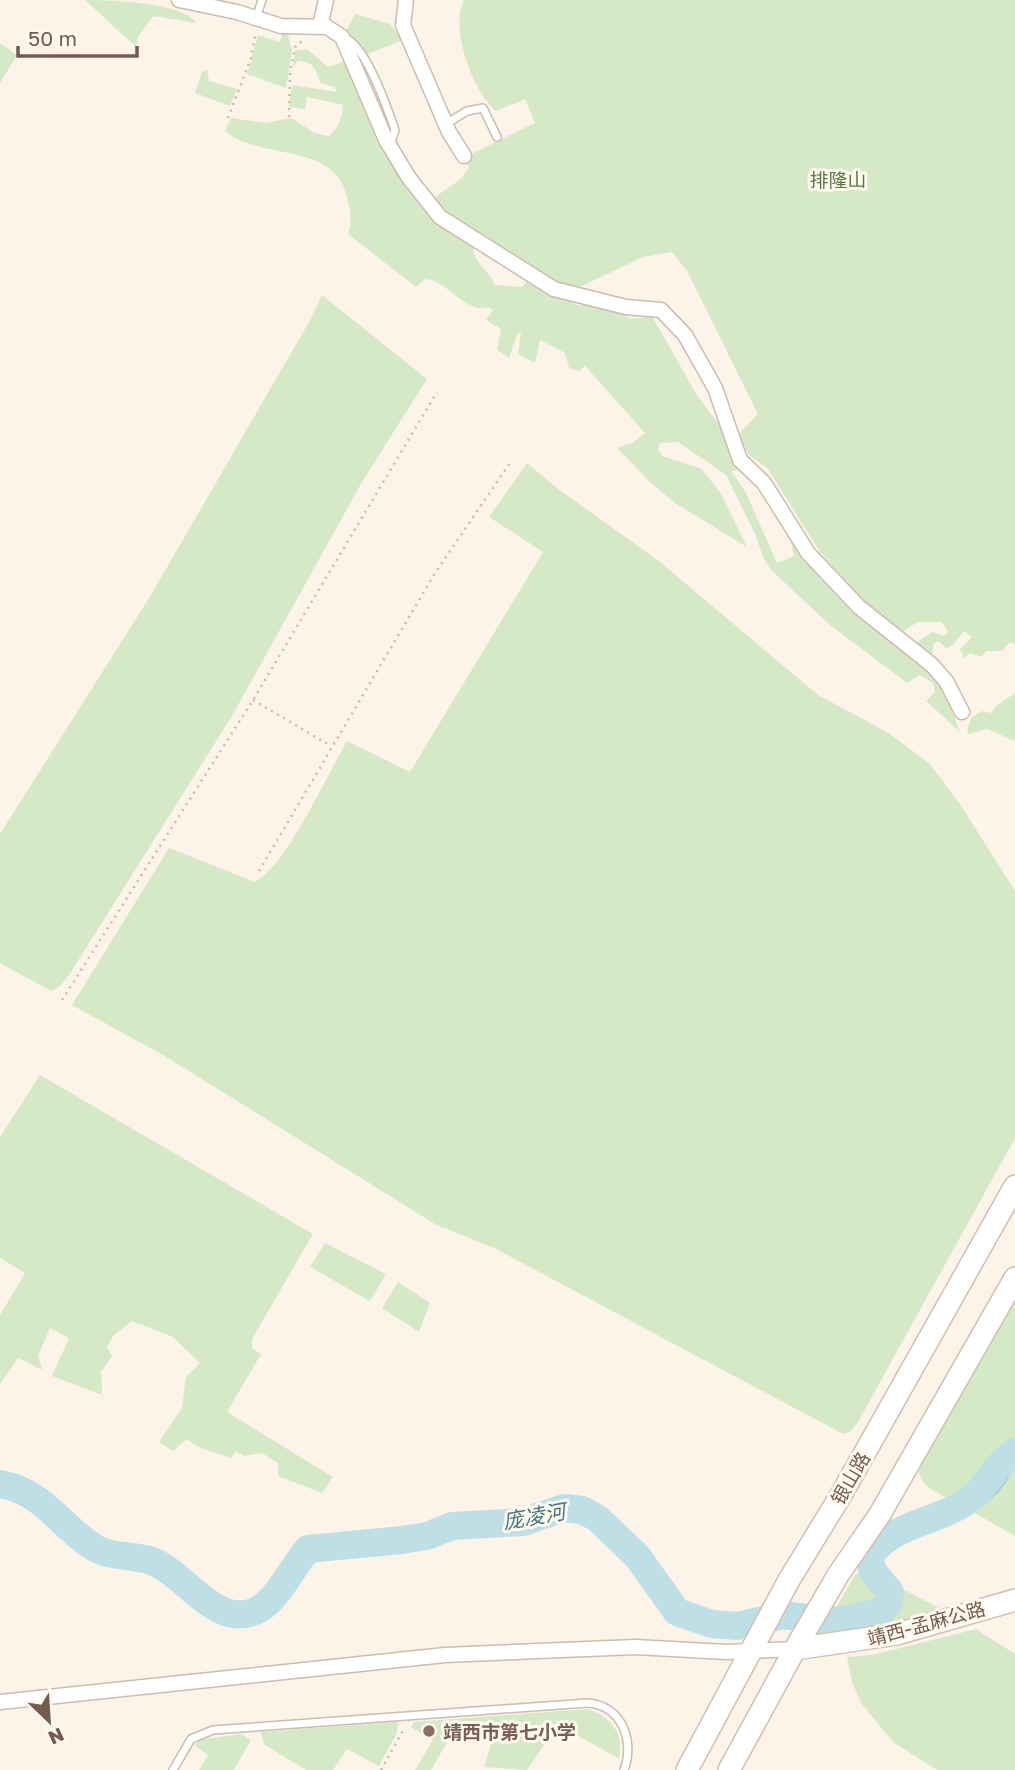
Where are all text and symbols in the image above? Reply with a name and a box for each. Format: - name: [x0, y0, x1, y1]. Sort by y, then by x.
- scale bar: [18, 14, 136, 58]
- text: 50 m: [28, 25, 77, 51]
- park label: 排隆山: [809, 168, 867, 191]
- street label: 银山路: [826, 1448, 874, 1508]
- water label: 庞凌河: [501, 1497, 571, 1534]
- street label: 靖西-孟麻公路: [864, 1596, 988, 1650]
- north arrow: [14, 1686, 84, 1756]
- place label: 靖西市第七小学: [443, 1720, 576, 1743]
- text: N: [45, 1723, 68, 1750]
- marker: 靖西市第七小学: [421, 1723, 437, 1739]

